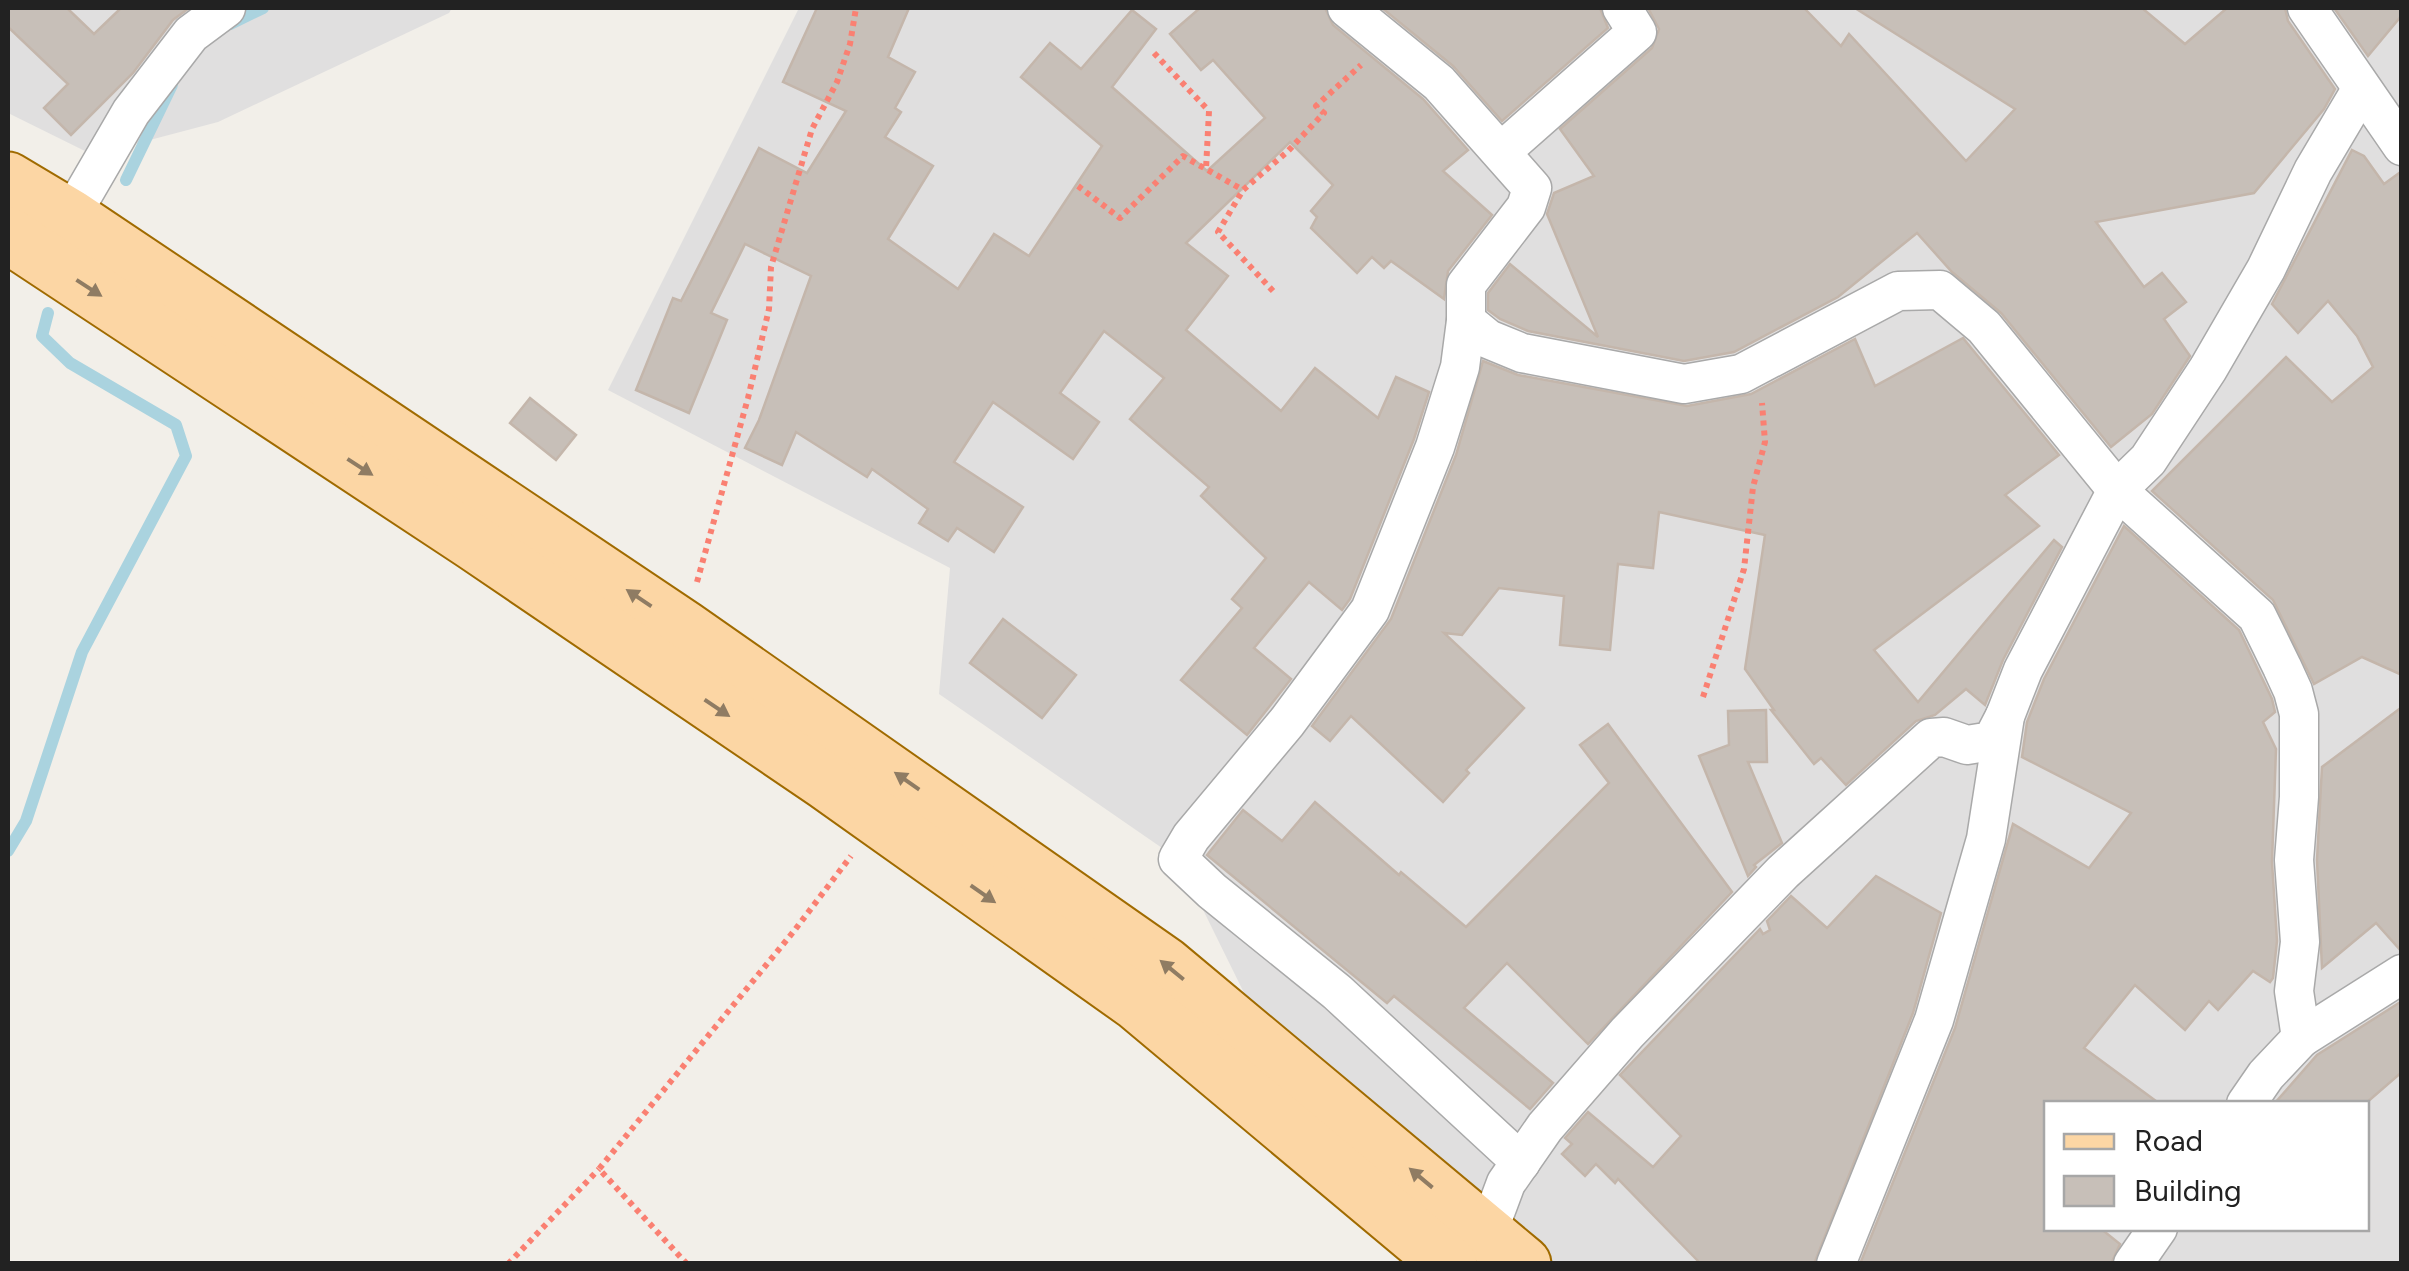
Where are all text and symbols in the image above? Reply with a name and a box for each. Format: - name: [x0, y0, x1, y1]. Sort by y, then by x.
- one-way arrow: [76, 278, 103, 297]
- one-way arrow: [347, 457, 374, 476]
- one-way arrow: [626, 588, 653, 608]
- one-way arrow: [703, 698, 730, 717]
- one-way arrow: [894, 772, 920, 791]
- one-way arrow: [970, 883, 997, 903]
- one-way arrow: [1159, 960, 1184, 981]
- legend: [2044, 1101, 2369, 1231]
- text: Road: [2134, 1122, 2203, 1159]
- one-way arrow: [1409, 1168, 1434, 1190]
- text: Building: [2134, 1172, 2242, 1209]

